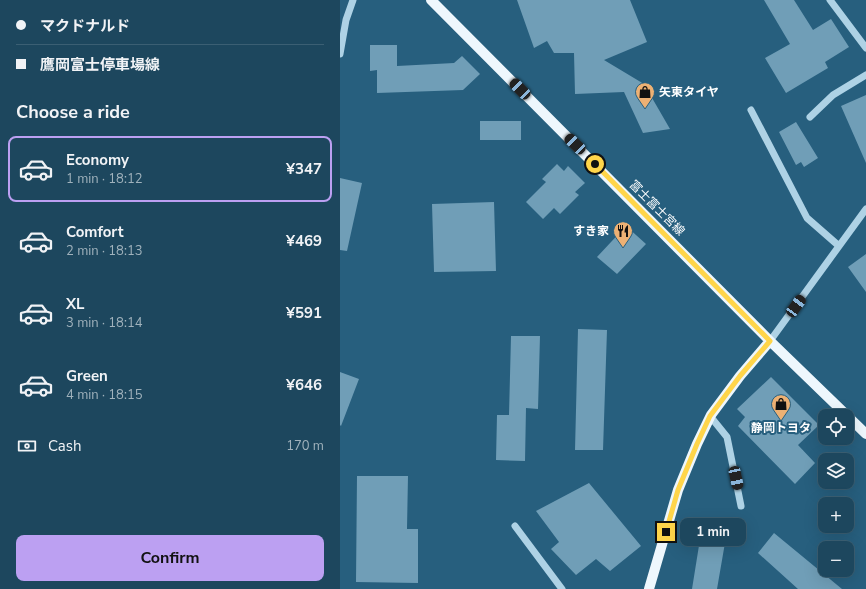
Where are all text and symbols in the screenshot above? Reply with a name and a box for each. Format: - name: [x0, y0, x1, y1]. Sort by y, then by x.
- text: マクドナルド: [40, 16, 130, 36]
- text: 鷹岡富士停車場線: [40, 55, 160, 75]
- car: [507, 76, 533, 102]
- shop icon: 矢東タイヤ: [634, 81, 656, 109]
- place label: 矢東タイヤ: [659, 84, 719, 100]
- text: Choose a ride: [16, 100, 130, 124]
- car: [562, 131, 588, 157]
- text: Economy: [66, 150, 129, 170]
- icon: car: [18, 151, 54, 187]
- route start: [586, 155, 604, 173]
- text: ¥347: [286, 159, 322, 179]
- text: 1 min · 18:12: [66, 170, 142, 188]
- street label: 富士富士宮線: [626, 177, 688, 239]
- restaurant icon: すき家: [612, 220, 634, 248]
- text: Comfort: [66, 222, 123, 242]
- icon: car: [18, 223, 54, 259]
- place label: すき家: [573, 223, 609, 239]
- text: ¥469: [286, 231, 322, 251]
- text: 2 min · 18:13: [66, 242, 142, 260]
- car: [784, 293, 808, 319]
- text: XL: [66, 294, 85, 314]
- icon: car: [18, 295, 54, 331]
- text: ¥591: [286, 303, 322, 323]
- text: 3 min · 18:14: [66, 314, 142, 332]
- text: Green: [66, 366, 108, 386]
- icon: car: [18, 367, 54, 403]
- text: ¥646: [286, 375, 322, 395]
- text: 4 min · 18:15: [66, 386, 142, 404]
- shop icon: 静岡トヨタ: [770, 393, 792, 421]
- map controls: [818, 409, 854, 577]
- button: locate: [818, 409, 854, 445]
- place label: 静岡トヨタ: [751, 420, 811, 436]
- icon: cash: [16, 435, 38, 457]
- text: Cash: [48, 436, 82, 456]
- text: 170 m: [286, 437, 324, 455]
- button: layers: [818, 453, 854, 489]
- car: [728, 465, 744, 491]
- button: +: [818, 497, 854, 533]
- callout: 1 min: [680, 518, 746, 546]
- route end: [657, 523, 675, 541]
- text: 1 min: [696, 523, 730, 541]
- button: Confirm: [16, 535, 324, 581]
- button: −: [818, 541, 854, 577]

